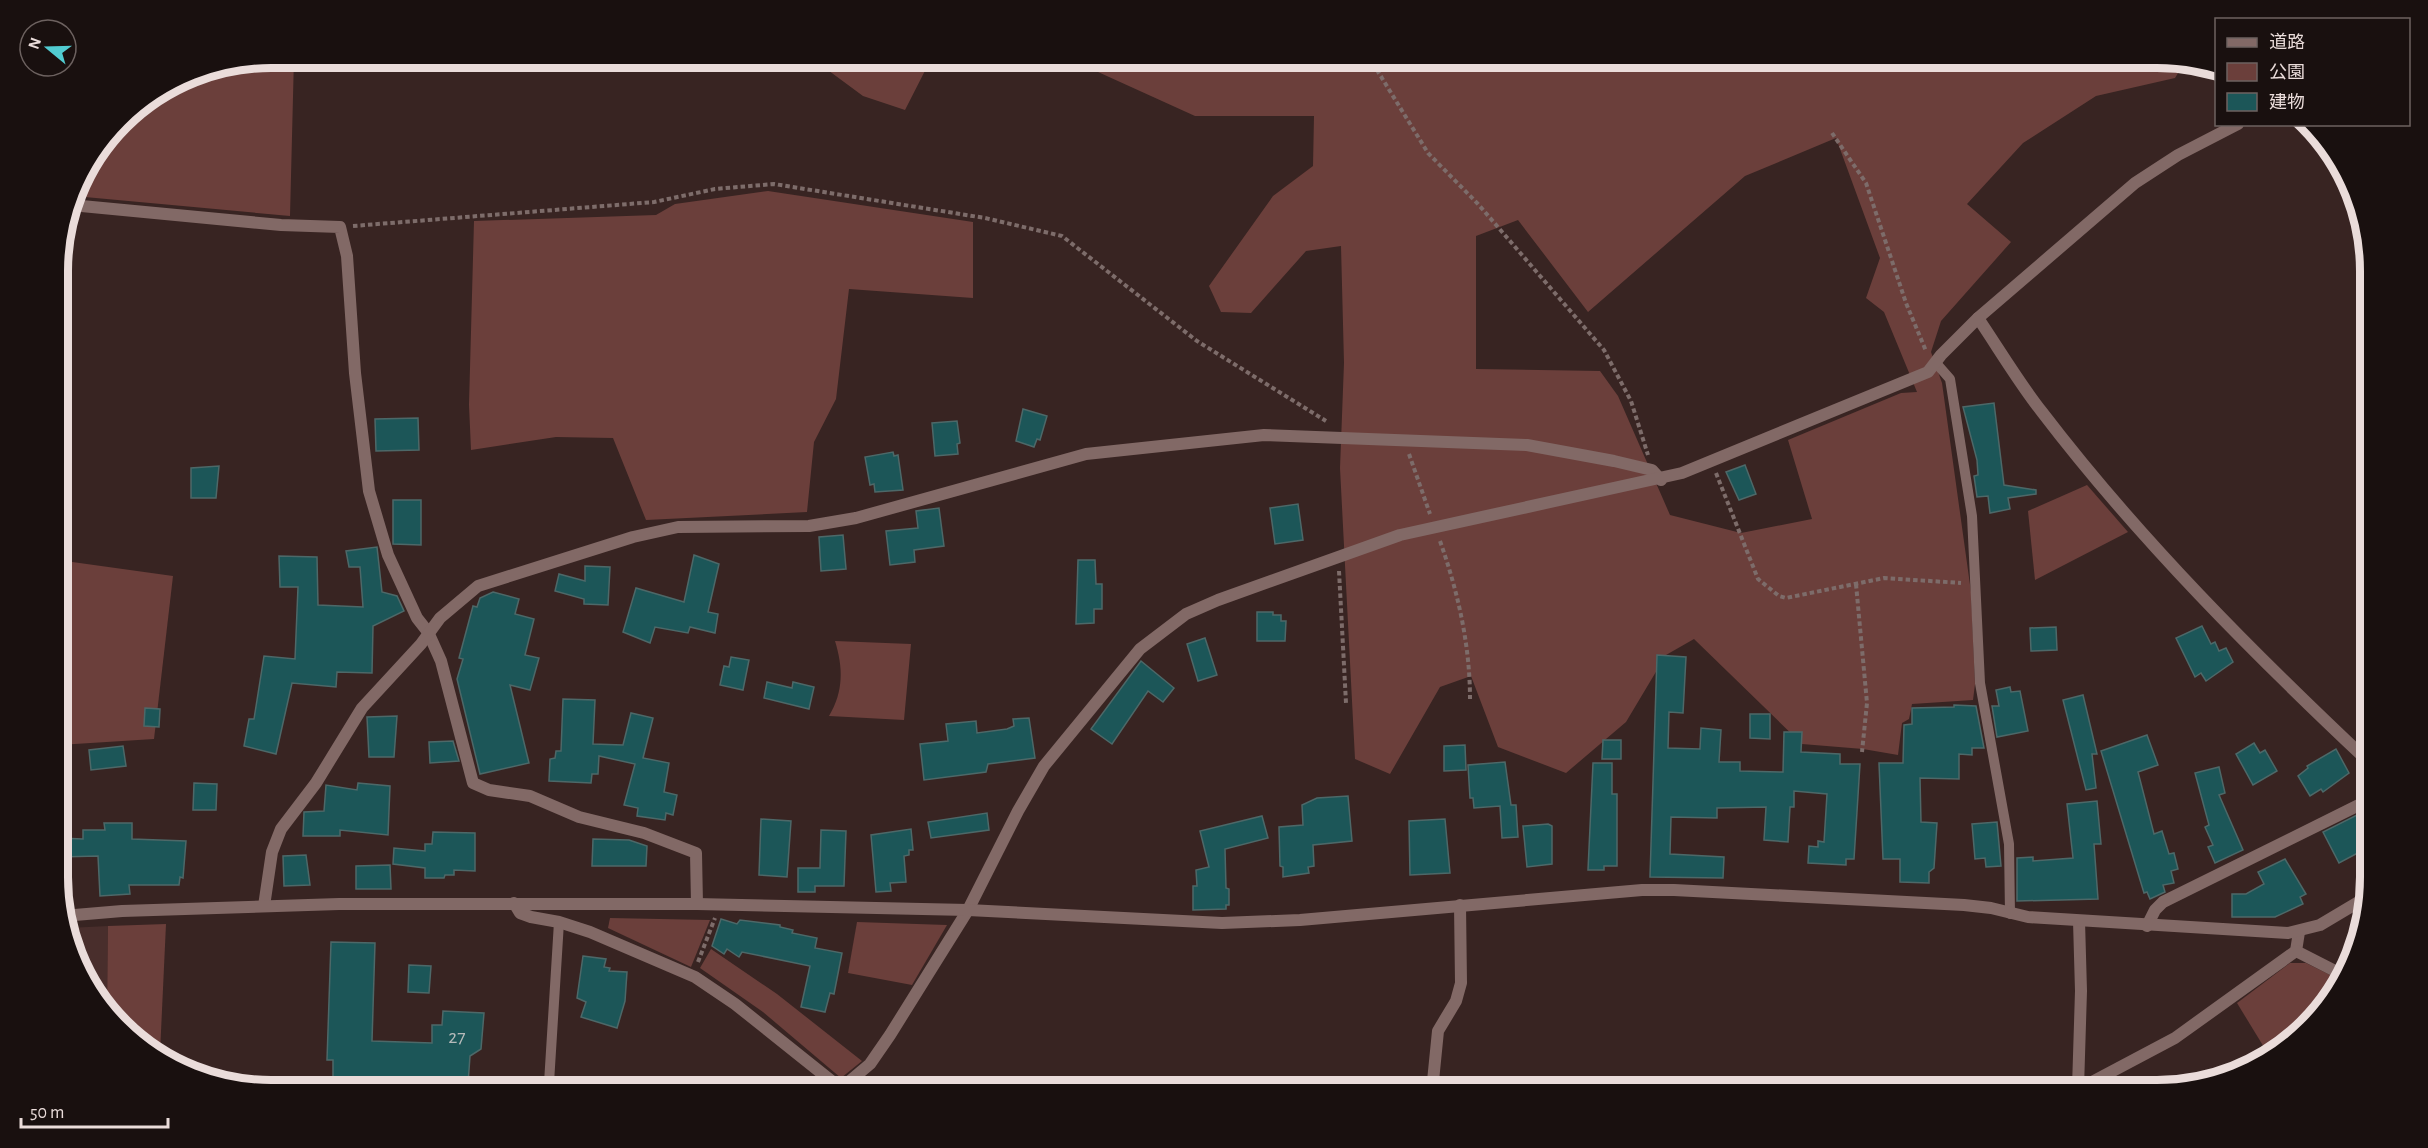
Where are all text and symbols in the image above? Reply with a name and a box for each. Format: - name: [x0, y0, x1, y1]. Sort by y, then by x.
- north arrow: [18, 18, 78, 78]
- legend: [2215, 18, 2410, 126]
- text: 道路: [2269, 32, 2305, 52]
- text: N: [25, 36, 44, 51]
- text: 公園: [2269, 63, 2305, 82]
- text: 建物: [2269, 92, 2305, 112]
- house number: 27: [448, 1027, 466, 1047]
- scale bar: [21, 1091, 168, 1129]
- text: 50 m: [30, 1104, 64, 1122]

